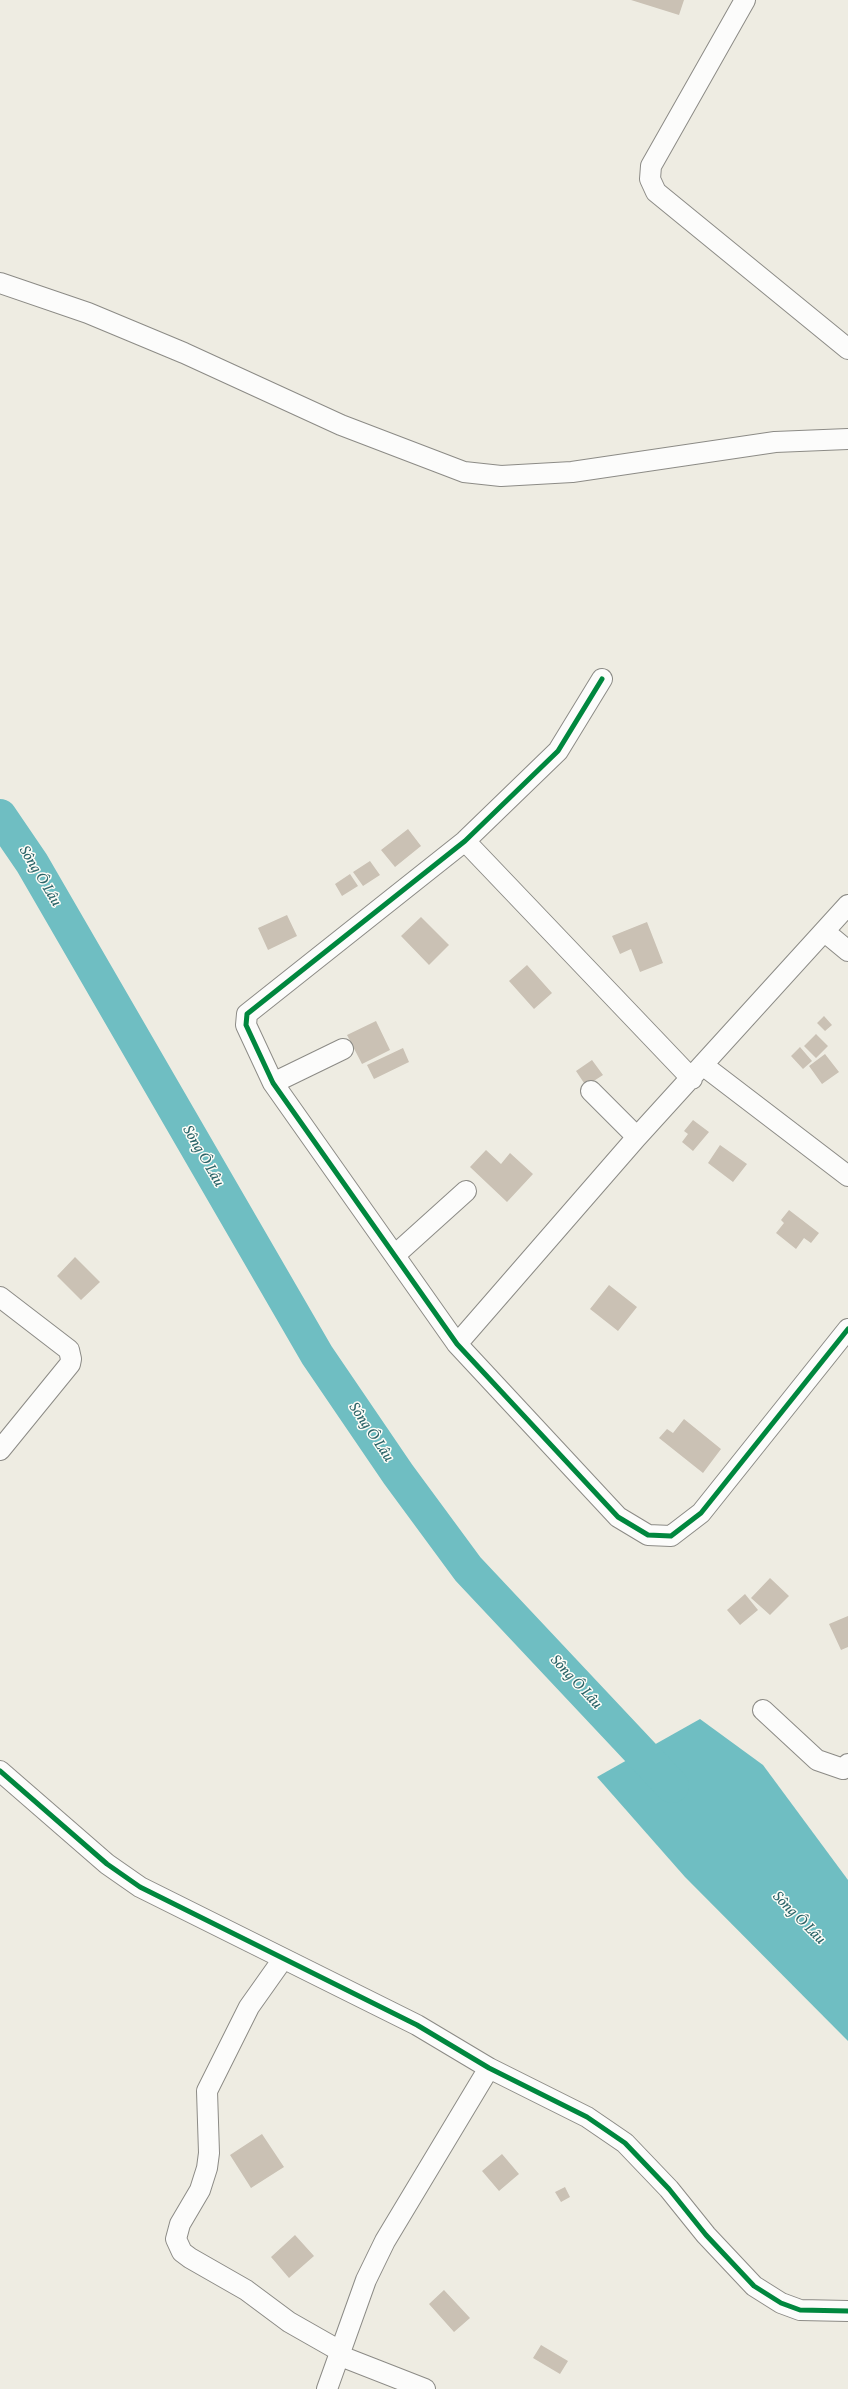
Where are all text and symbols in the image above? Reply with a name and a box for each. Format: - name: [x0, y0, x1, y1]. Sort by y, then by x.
- water label: Sông Ô Lâu: [14, 843, 64, 911]
- water label: Sông Ô Lâu: [177, 1123, 227, 1191]
- water label: Sông Ô Lâu: [344, 1400, 396, 1466]
- water label: Sông Ô Lâu: [545, 1652, 605, 1714]
- water label: Sông Ô Lâu: [768, 1889, 828, 1949]

